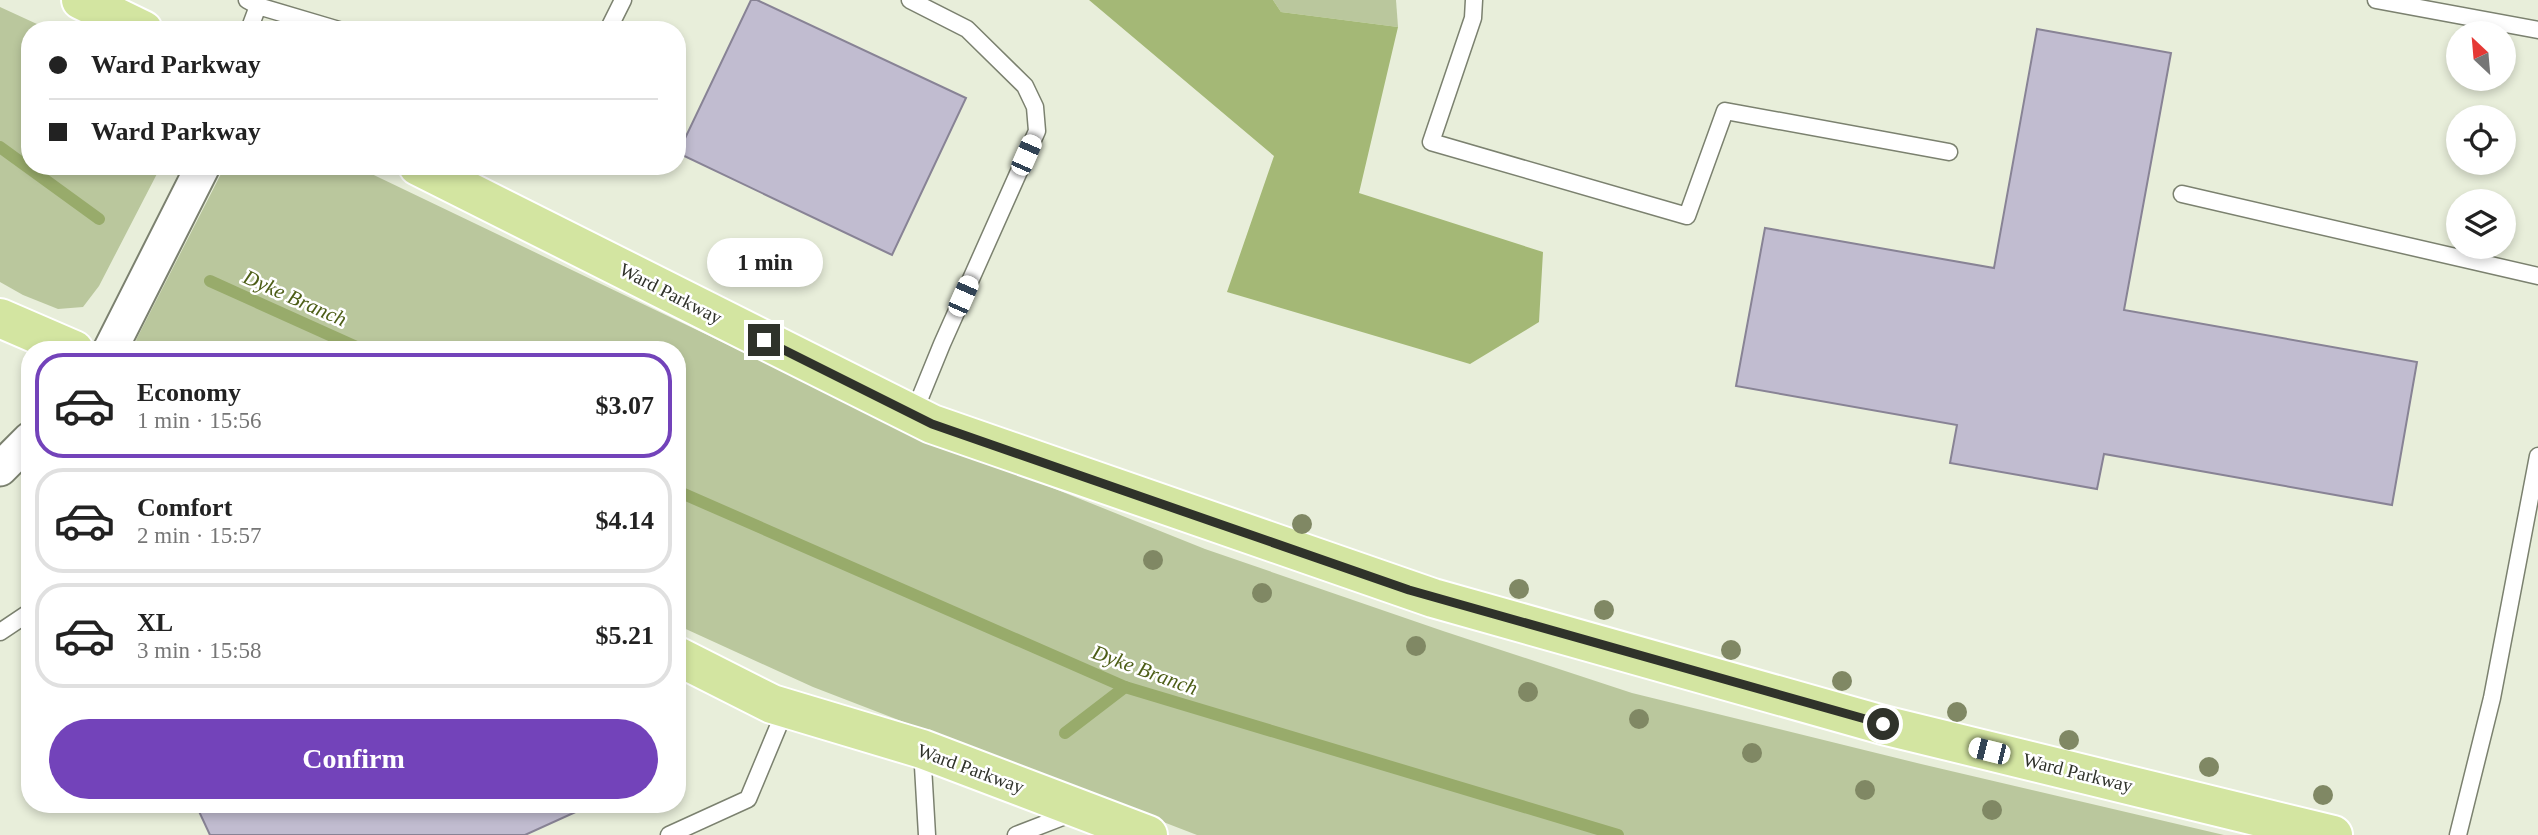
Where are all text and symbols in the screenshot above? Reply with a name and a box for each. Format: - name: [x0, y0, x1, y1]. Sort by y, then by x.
- north arrow: [2446, 21, 2516, 91]
- map controls: [2446, 21, 2516, 259]
- text: Ward Parkway: [91, 50, 261, 79]
- button: locate: [2446, 105, 2516, 175]
- text: Ward Parkway: [91, 117, 261, 146]
- car: [1008, 132, 1045, 178]
- button: layers: [2446, 189, 2516, 259]
- callout: 1 min: [706, 238, 822, 288]
- text: 1 min: [737, 250, 793, 275]
- street label: Ward Parkway: [616, 259, 726, 328]
- water label: Dyke Branch: [239, 264, 350, 331]
- car: [945, 273, 982, 319]
- route end: [748, 324, 780, 356]
- icon: car: [53, 374, 116, 437]
- text: Economy: [137, 378, 241, 407]
- text: $3.07: [596, 391, 654, 420]
- text: 1 min · 15:56: [137, 408, 262, 433]
- icon: car: [53, 489, 116, 552]
- text: Comfort: [137, 493, 232, 522]
- text: $4.14: [596, 506, 654, 535]
- text: 2 min · 15:57: [137, 523, 262, 548]
- icon: car: [53, 604, 116, 667]
- text: XL: [137, 608, 173, 637]
- text: $5.21: [596, 621, 654, 650]
- text: 3 min · 15:58: [137, 638, 262, 663]
- water label: Dyke Branch: [1088, 640, 1201, 700]
- route start: [1867, 708, 1899, 740]
- button: Confirm: [49, 719, 658, 799]
- car: [1967, 736, 2012, 766]
- street label: Ward Parkway: [915, 739, 1027, 798]
- street label: Ward Parkway: [2021, 749, 2135, 796]

